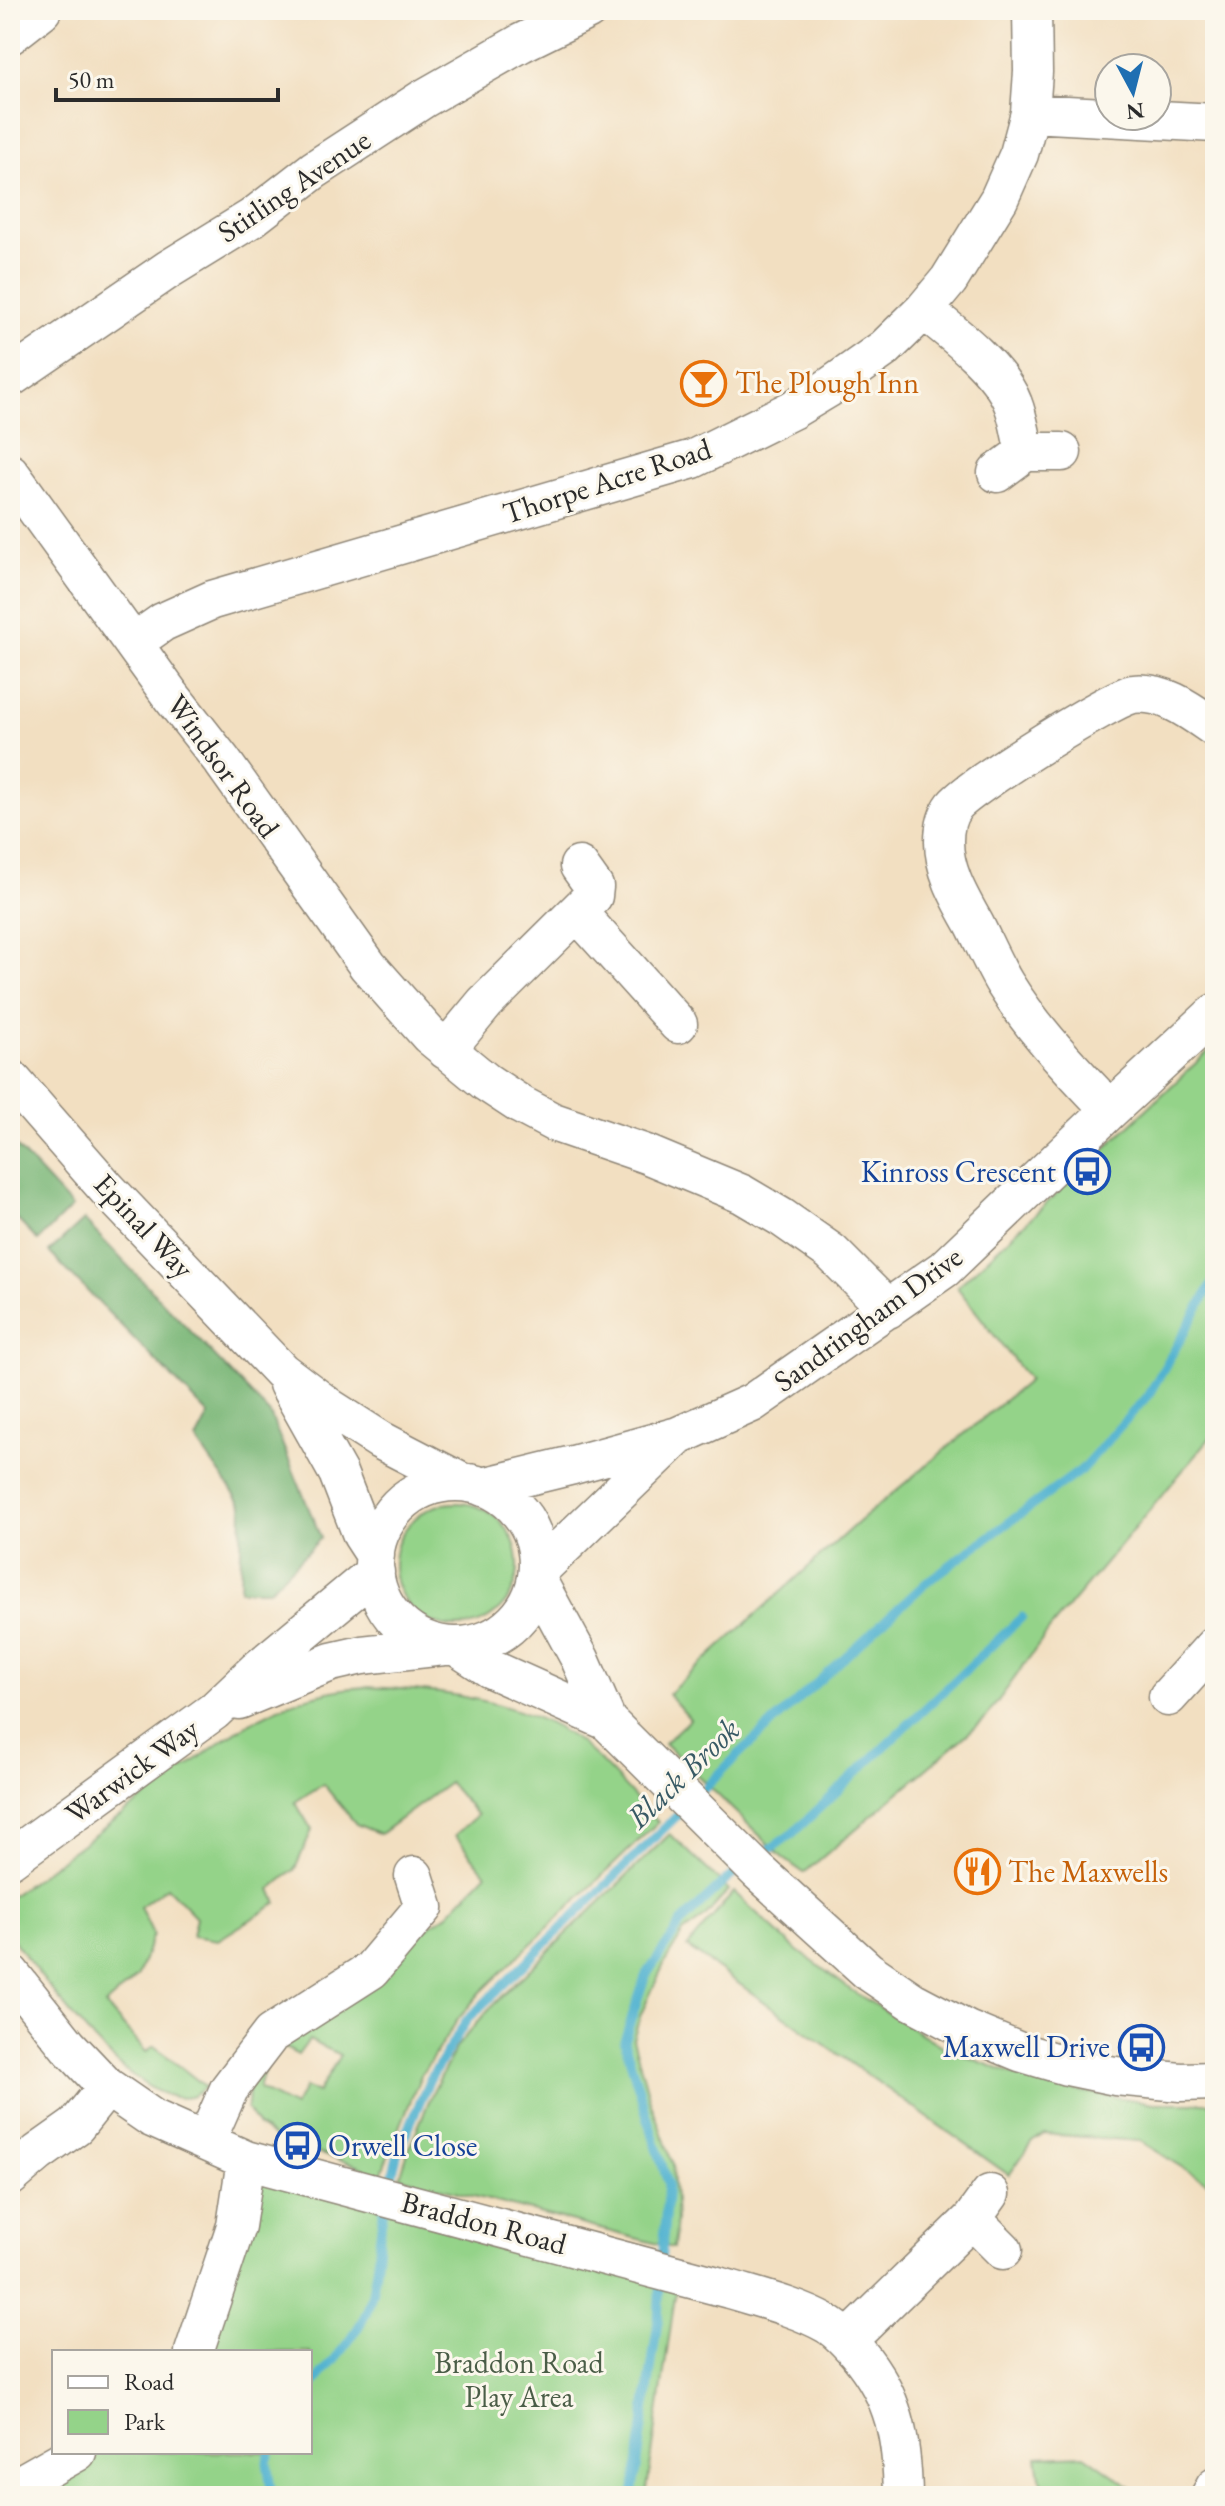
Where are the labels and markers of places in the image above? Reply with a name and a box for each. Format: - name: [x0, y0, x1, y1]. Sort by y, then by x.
- bar icon: The Plough Inn: [680, 359, 728, 407]
- place label: The Plough Inn: [735, 363, 919, 402]
- bus stop icon: Kinross Crescent: [1063, 1148, 1111, 1196]
- place label: Kinross Crescent: [861, 1152, 1057, 1191]
- restaurant icon: The Maxwells: [953, 1848, 1001, 1896]
- place label: The Maxwells: [1008, 1852, 1168, 1891]
- bus stop icon: Maxwell Drive: [1117, 2023, 1165, 2071]
- place label: Maxwell Drive: [943, 2027, 1110, 2066]
- bus stop icon: Orwell Close: [273, 2122, 321, 2170]
- place label: Orwell Close: [328, 2126, 478, 2165]

